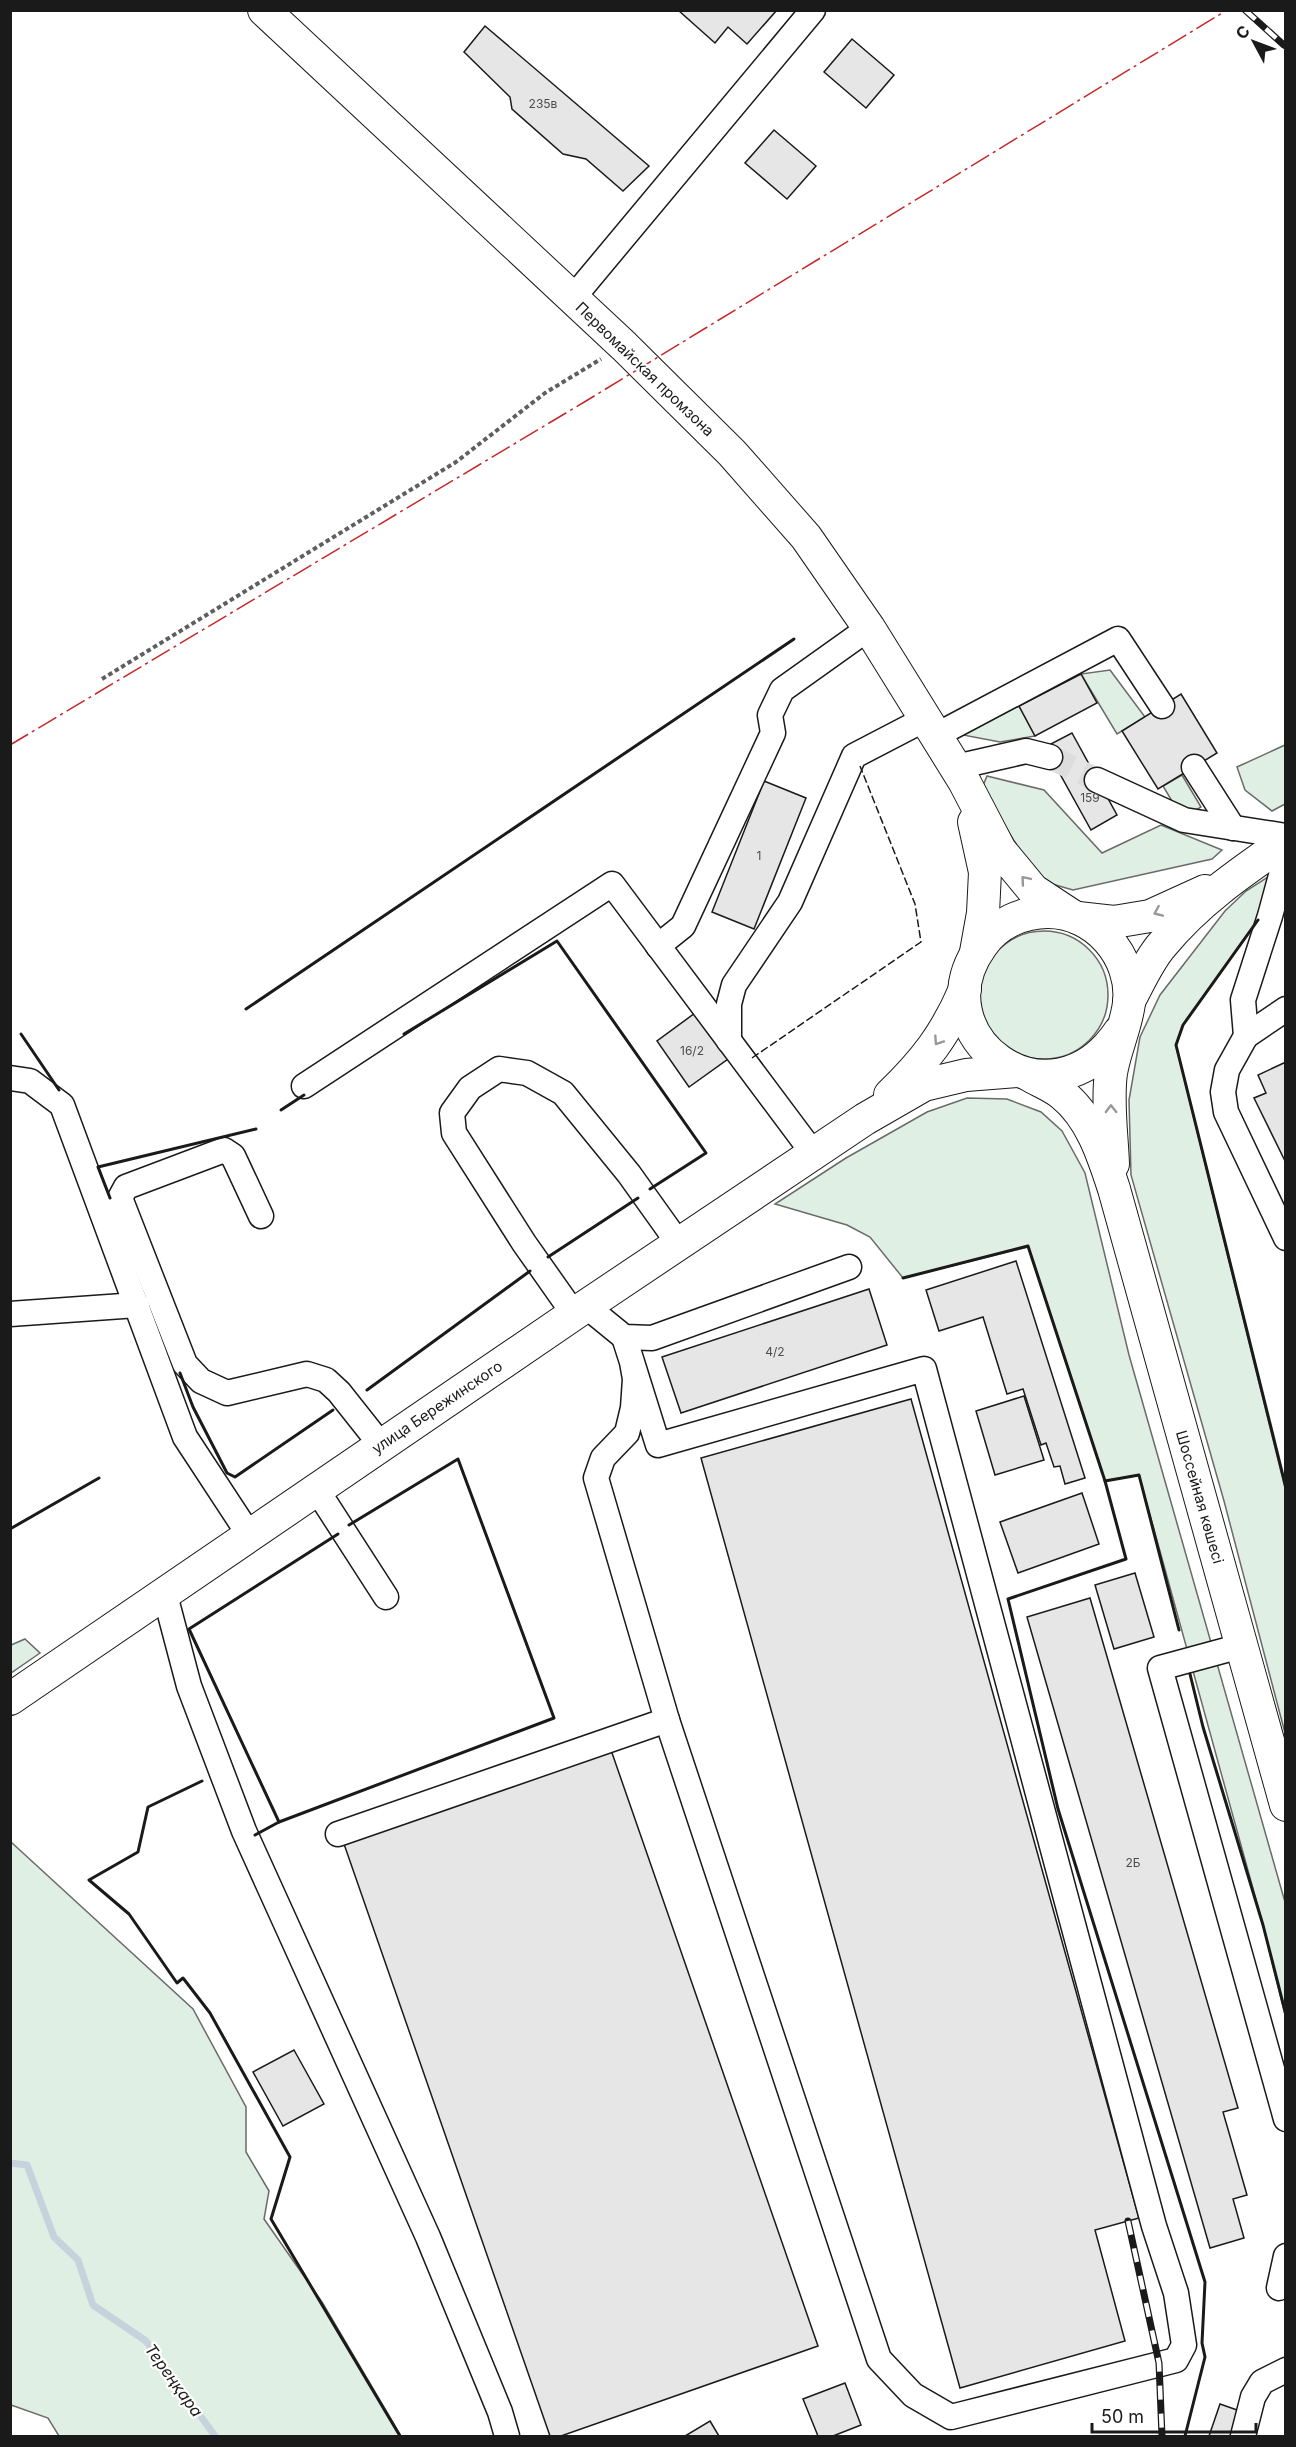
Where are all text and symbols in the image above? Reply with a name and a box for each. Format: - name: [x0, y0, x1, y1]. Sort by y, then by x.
- north arrow: [1224, 12, 1284, 72]
- text: С: [1231, 21, 1254, 43]
- house number: 235в: [529, 96, 558, 111]
- street label: Первомайская промзона: [572, 298, 718, 440]
- house number: 159: [1080, 790, 1100, 805]
- house number: 1: [757, 848, 761, 863]
- one-way arrow: [1021, 876, 1032, 887]
- one-way arrow: [1153, 905, 1164, 917]
- one-way arrow: [934, 1034, 945, 1045]
- house number: 16/2: [680, 1043, 704, 1058]
- one-way arrow: [1105, 1105, 1117, 1114]
- house number: 4/2: [765, 1344, 785, 1359]
- street label: улица Бережинского: [368, 1356, 506, 1458]
- street label: Шоссейная көшесі: [1172, 1428, 1228, 1566]
- house number: 2Б: [1125, 1855, 1141, 1870]
- water label: Тереңқара: [141, 2339, 207, 2421]
- scale bar: [1092, 2396, 1256, 2434]
- text: 50 m: [1101, 2406, 1144, 2427]

